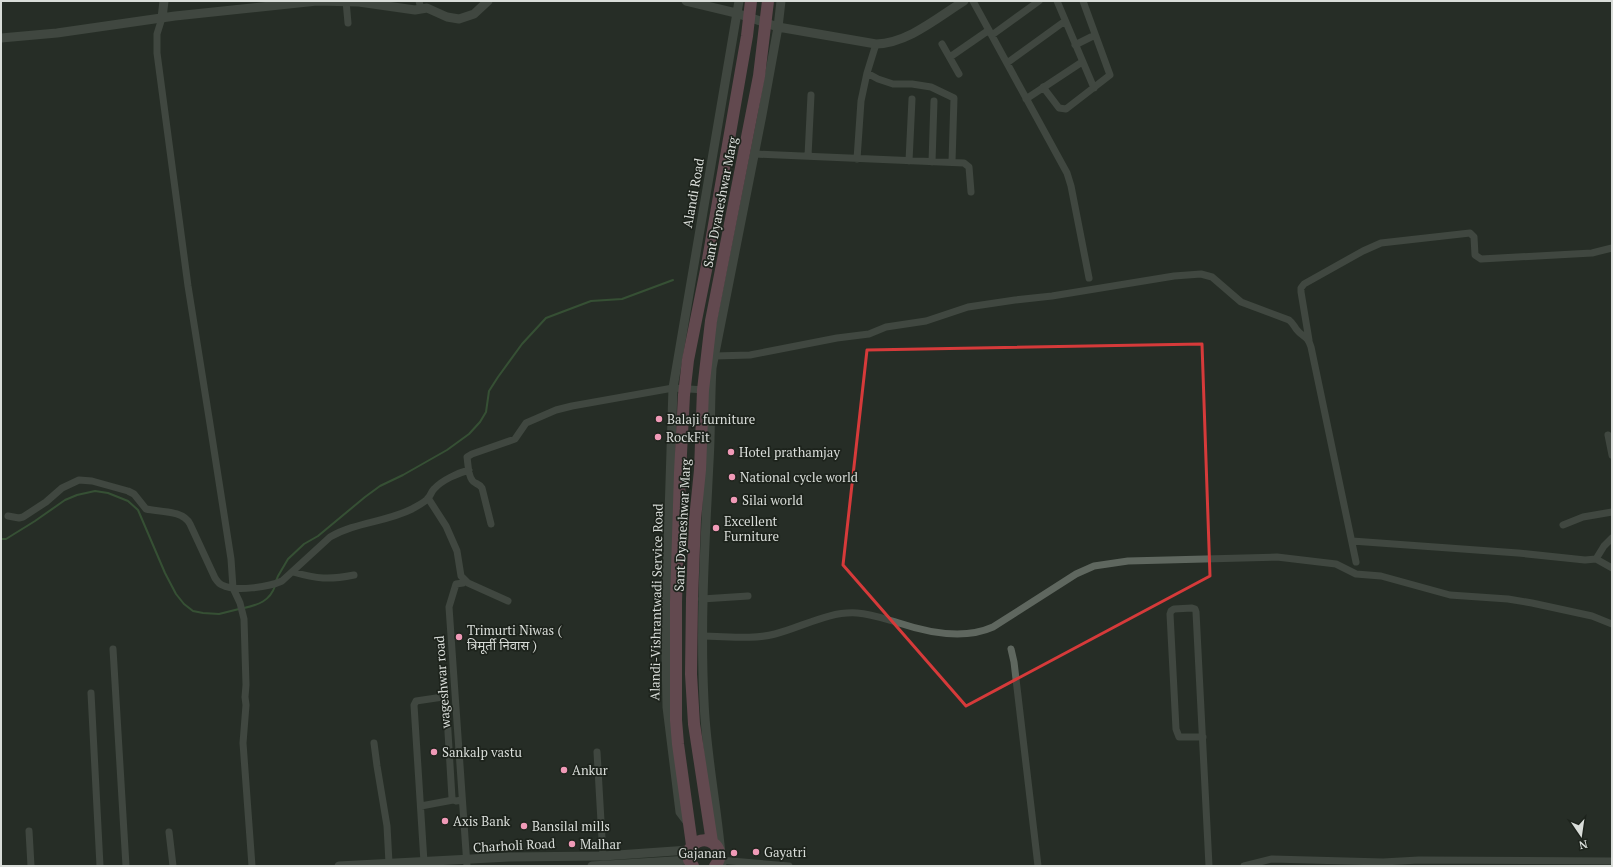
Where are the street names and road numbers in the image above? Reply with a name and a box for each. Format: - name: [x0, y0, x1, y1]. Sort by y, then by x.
- street label: Sant Dyaneshwar Marg: [698, 135, 742, 269]
- street label: Alandi Road: [678, 157, 708, 229]
- street label: Sant Dyaneshwar Marg: [670, 458, 694, 592]
- street label: Alandi-Vishrantwadi Service Road: [645, 503, 667, 701]
- street label: wageshwar road: [430, 635, 454, 730]
- street label: Charholi Road: [472, 834, 556, 856]

